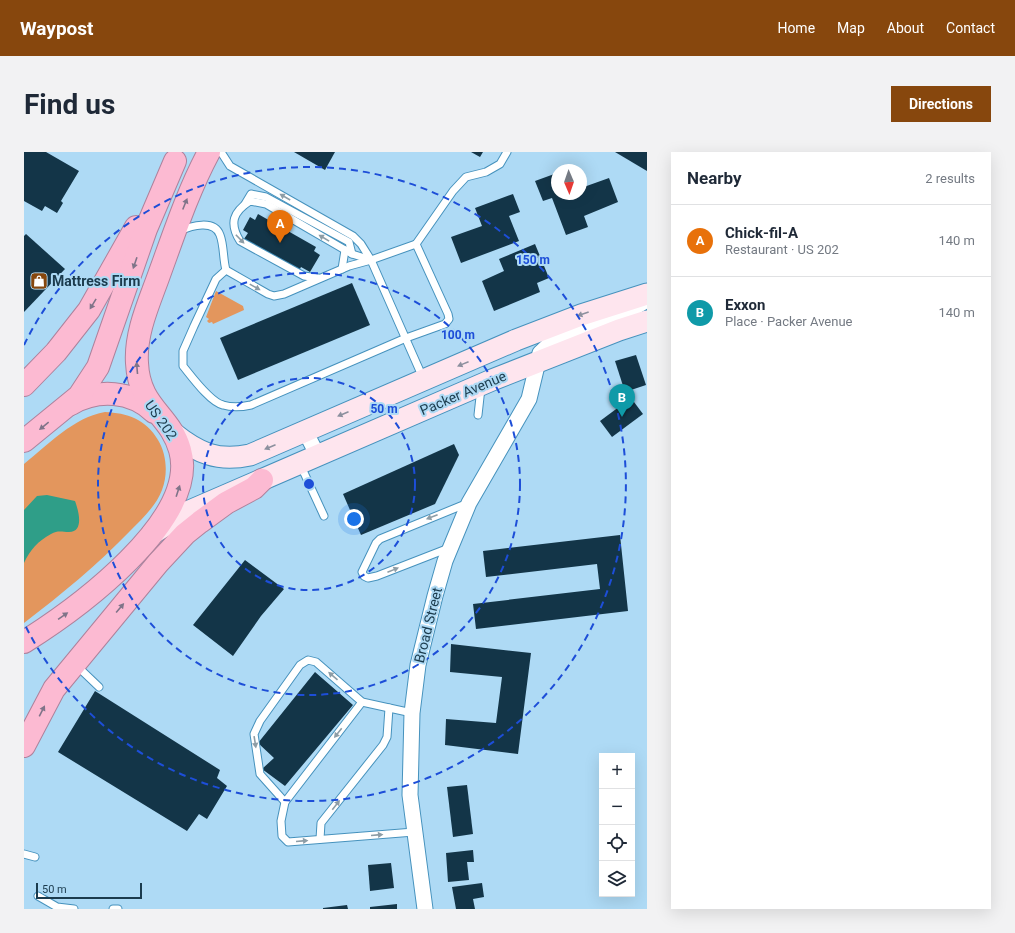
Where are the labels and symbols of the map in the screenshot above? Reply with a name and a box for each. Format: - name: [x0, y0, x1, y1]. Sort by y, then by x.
- north arrow: [551, 164, 587, 200]
- one-way arrow: [279, 194, 291, 201]
- one-way arrow: [183, 198, 189, 210]
- pin: A: [267, 210, 293, 243]
- one-way arrow: [235, 234, 245, 244]
- one-way arrow: [318, 234, 330, 241]
- text: 150 m: [516, 253, 550, 267]
- one-way arrow: [131, 257, 137, 269]
- shop icon: Mattress Firm: [29, 271, 49, 291]
- place label: Mattress Firm: [52, 273, 140, 289]
- one-way arrow: [249, 283, 261, 290]
- one-way arrow: [89, 298, 96, 310]
- one-way arrow: [577, 312, 589, 318]
- text: 100 m: [441, 328, 475, 342]
- one-way arrow: [456, 361, 468, 367]
- one-way arrow: [134, 362, 141, 374]
- street label: Packer Avenue: [417, 368, 509, 418]
- pin: B: [609, 384, 635, 417]
- street label: US 202: [142, 397, 180, 443]
- text: 50 m: [370, 402, 398, 416]
- one-way arrow: [338, 411, 349, 417]
- one-way arrow: [38, 421, 49, 430]
- one-way arrow: [264, 444, 275, 450]
- centre of rings: [302, 477, 316, 491]
- one-way arrow: [175, 485, 181, 497]
- your location: [344, 509, 364, 529]
- one-way arrow: [427, 514, 438, 520]
- one-way arrow: [387, 567, 399, 573]
- street label: Broad Street: [411, 585, 445, 664]
- one-way arrow: [116, 602, 125, 613]
- one-way arrow: [58, 612, 69, 620]
- one-way arrow: [327, 672, 338, 681]
- one-way arrow: [39, 705, 45, 717]
- one-way arrow: [334, 727, 342, 738]
- one-way arrow: [252, 735, 258, 748]
- one-way arrow: [331, 800, 340, 811]
- one-way arrow: [371, 831, 383, 838]
- one-way arrow: [296, 838, 308, 844]
- scale bar: [36, 881, 142, 900]

